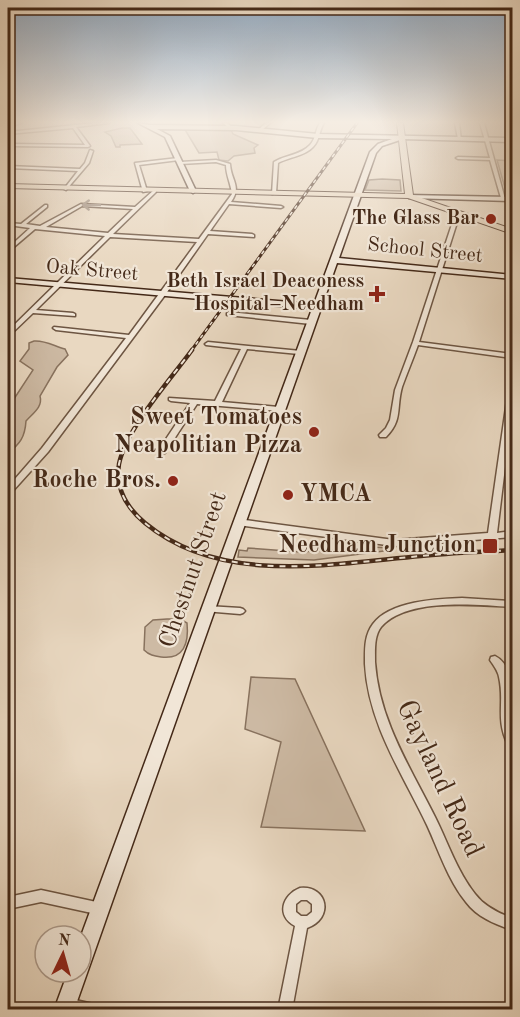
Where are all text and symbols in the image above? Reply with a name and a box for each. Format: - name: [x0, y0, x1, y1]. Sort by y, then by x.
- one-way arrow: [82, 199, 102, 211]
- place label: The Glass Bar: [352, 209, 479, 229]
- marker: The Glass Bar: [484, 212, 498, 226]
- street label: School Street: [366, 235, 484, 267]
- street label: Oak Street: [45, 257, 139, 285]
- place label: Beth Israel Deaconess Hospital–Needham: [166, 272, 364, 315]
- marker: Beth Israel Deaconess Hospital–Needham: [368, 285, 386, 303]
- place label: Sweet Tomatoes Neapolitian Pizza: [114, 406, 302, 458]
- marker: Sweet Tomatoes Neapolitian Pizza: [307, 425, 321, 439]
- place label: Roche Bros.: [32, 469, 161, 493]
- marker: Roche Bros.: [166, 474, 180, 488]
- place label: YMCA: [300, 483, 372, 507]
- marker: YMCA: [281, 488, 295, 502]
- street label: Chestnut Street: [156, 489, 232, 651]
- place label: Needham Junction: [279, 534, 476, 558]
- marker: Needham Junction: [481, 537, 499, 555]
- street label: Gayland Road: [390, 696, 488, 862]
- north arrow: [33, 924, 93, 984]
- text: N: [57, 933, 72, 950]

